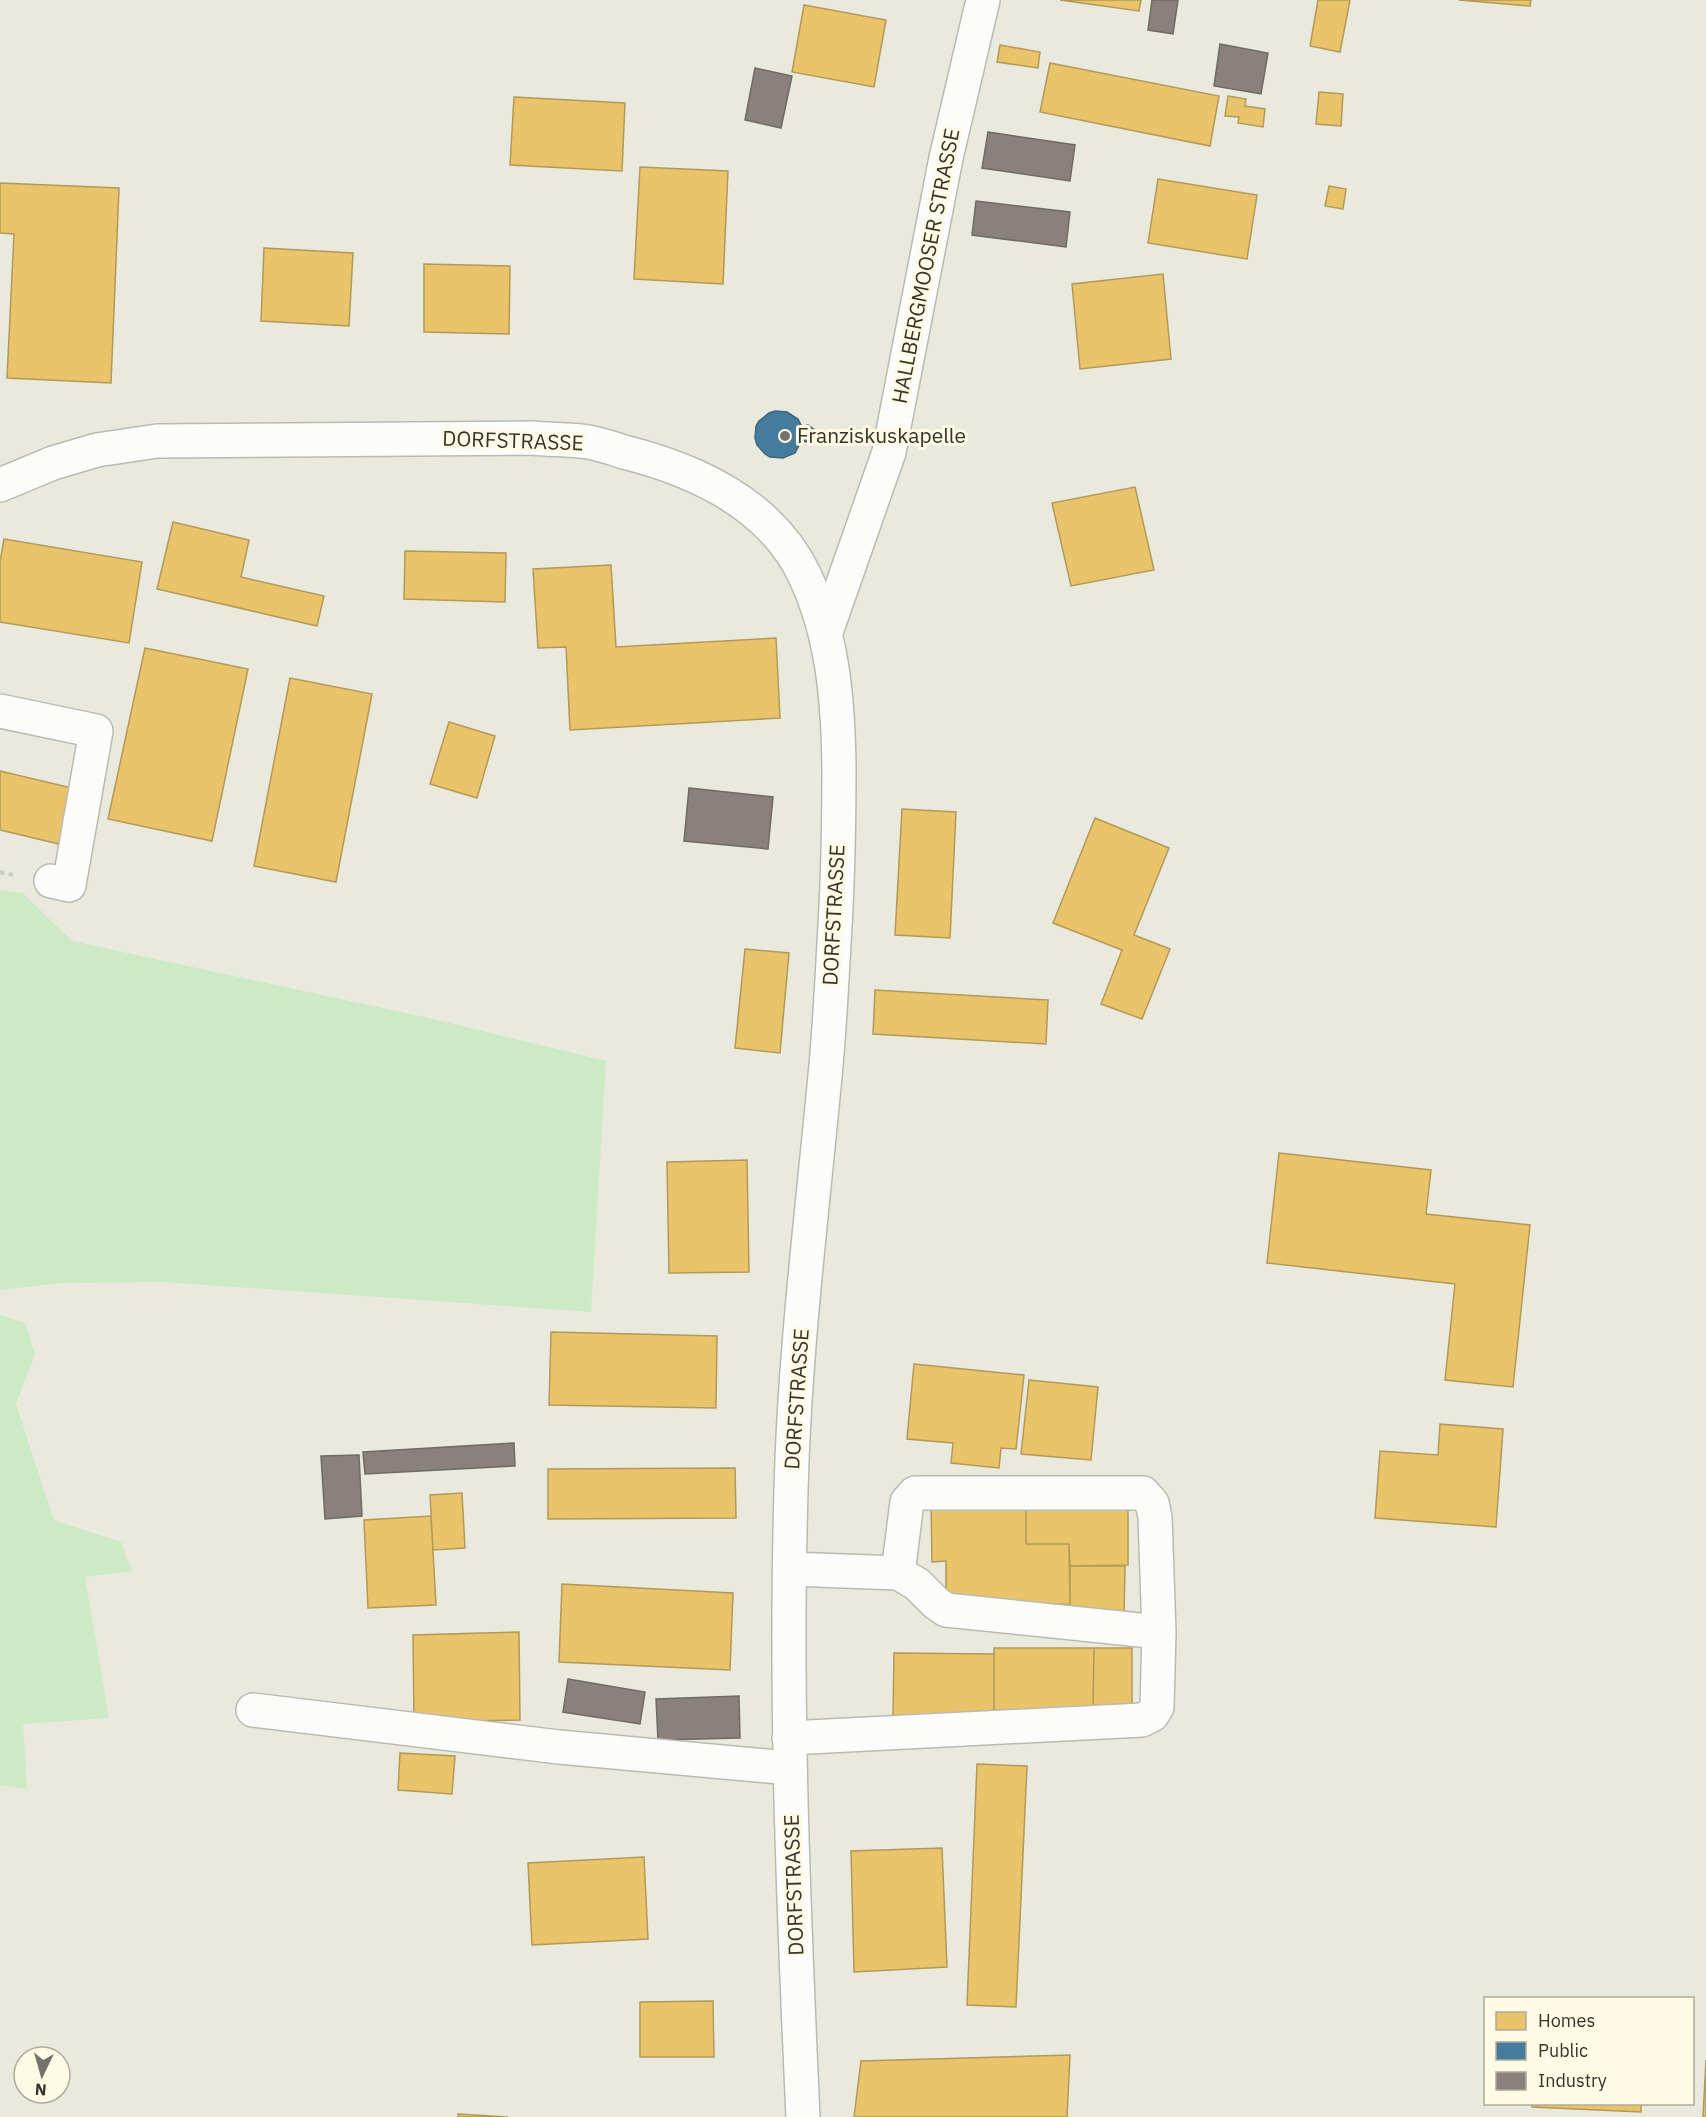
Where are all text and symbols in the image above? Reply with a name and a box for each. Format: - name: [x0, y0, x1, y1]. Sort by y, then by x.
- street label: HALLBERGMOOSER STRASSE: [885, 126, 965, 406]
- place label: Franziskuskapelle: [797, 421, 966, 449]
- street label: DORFSTRASSE: [442, 424, 584, 456]
- marker: Franziskuskapelle: [778, 429, 792, 443]
- street label: DORFSTRASSE: [815, 844, 851, 986]
- street label: DORFSTRASSE: [777, 1327, 815, 1470]
- street label: DORFSTRASSE: [777, 1814, 809, 1956]
- legend: [1484, 1997, 1694, 2105]
- text: Homes: [1538, 2009, 1595, 2032]
- text: Public: [1538, 2039, 1588, 2062]
- north arrow: [12, 2045, 72, 2105]
- text: Industry: [1538, 2069, 1607, 2092]
- text: N: [34, 2079, 47, 2100]

